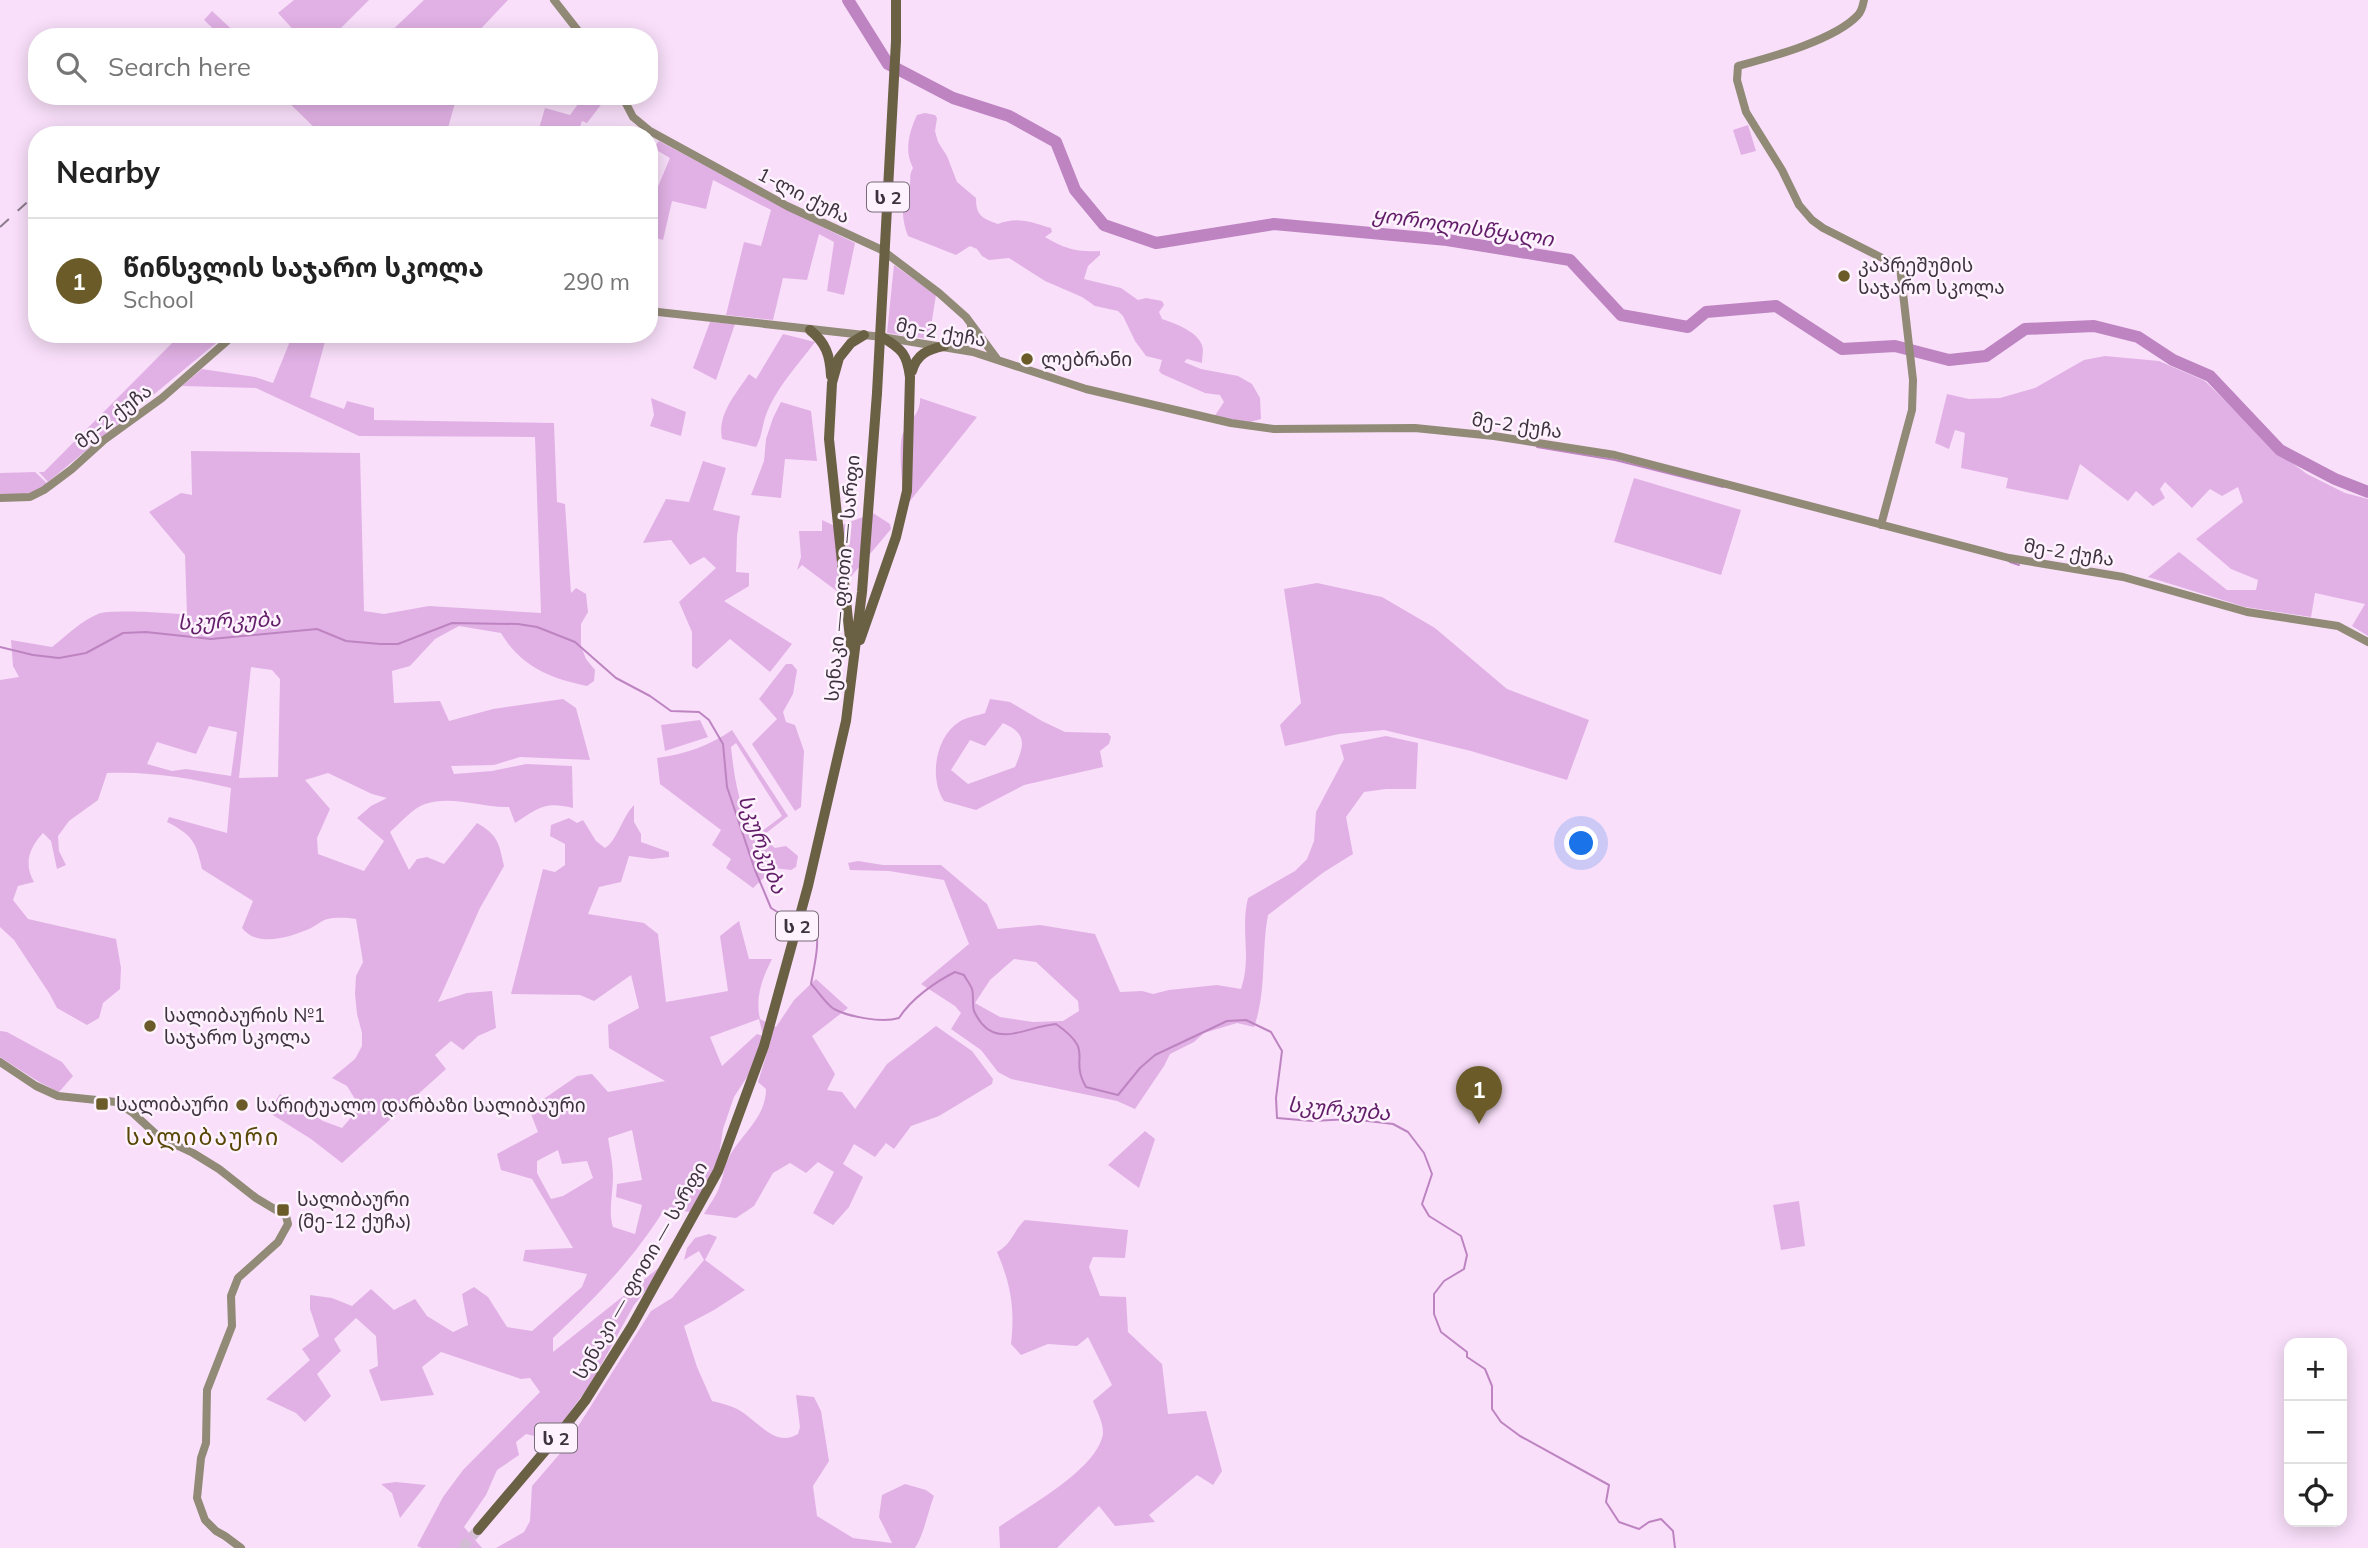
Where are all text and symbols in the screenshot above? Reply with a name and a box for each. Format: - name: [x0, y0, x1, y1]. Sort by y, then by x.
- search box: [28, 28, 658, 105]
- icon: search: [52, 48, 90, 86]
- text: Search here: [108, 50, 251, 83]
- text: Nearby: [56, 153, 160, 191]
- street label: 1-ლი ქუჩა: [753, 161, 854, 229]
- road number: ს 2: [867, 182, 909, 212]
- water label: ყოროლისწყალი: [1371, 200, 1556, 253]
- text: წინსვლის საჯარო სკოლა: [123, 251, 484, 284]
- place label: კაპრეშუმის საჯარო სკოლა: [1858, 253, 2005, 300]
- text: 1: [72, 267, 86, 296]
- text: 290 m: [562, 267, 630, 296]
- marker: კაპრეშუმის საჯარო სკოლა: [1836, 268, 1852, 284]
- text: School: [123, 285, 194, 314]
- street label: მე-2 ქუჩა: [894, 312, 988, 352]
- place label: ლებრანი: [1041, 347, 1132, 372]
- marker: ლებრანი: [1019, 351, 1035, 367]
- street label: მე-2 ქუჩა: [70, 378, 156, 454]
- street label: მე-2 ქუჩა: [1470, 407, 1564, 443]
- street label: სენაკი — ფოთი — სარფი: [819, 454, 865, 702]
- street label: მე-2 ქუჩა: [2022, 533, 2116, 571]
- water label: სკურკუბა: [177, 605, 281, 636]
- water label: სკურკუბა: [732, 791, 793, 898]
- your location: [1564, 826, 1598, 860]
- road number: ს 2: [776, 911, 818, 940]
- place label: სალიბაურის №1 საჯარო სკოლა: [164, 1003, 325, 1050]
- marker: სალიბაურის №1 საჯარო სკოლა: [142, 1018, 158, 1034]
- pin: 1: [1456, 1066, 1502, 1124]
- water label: სკურკუბა: [1286, 1091, 1392, 1126]
- place label: სალიბაური: [116, 1092, 229, 1117]
- place label: სარიტუალო დარბაზი სალიბაური: [256, 1093, 586, 1118]
- marker: სალიბაური: [94, 1096, 110, 1112]
- marker: სარიტუალო დარბაზი სალიბაური: [234, 1097, 250, 1113]
- district label: სალიბაური: [126, 1122, 280, 1151]
- street label: სენაკი — ფოთი — სარფი: [568, 1157, 712, 1383]
- place label: სალიბაური (მე-12 ქუჩა): [297, 1187, 412, 1233]
- marker: სალიბაური (მე-12 ქუჩა): [275, 1202, 291, 1218]
- map controls: [2284, 1338, 2347, 1527]
- button: +: [2284, 1338, 2347, 1401]
- button: −: [2284, 1401, 2347, 1464]
- road number: ს 2: [535, 1423, 577, 1452]
- button: locate: [2284, 1464, 2347, 1527]

